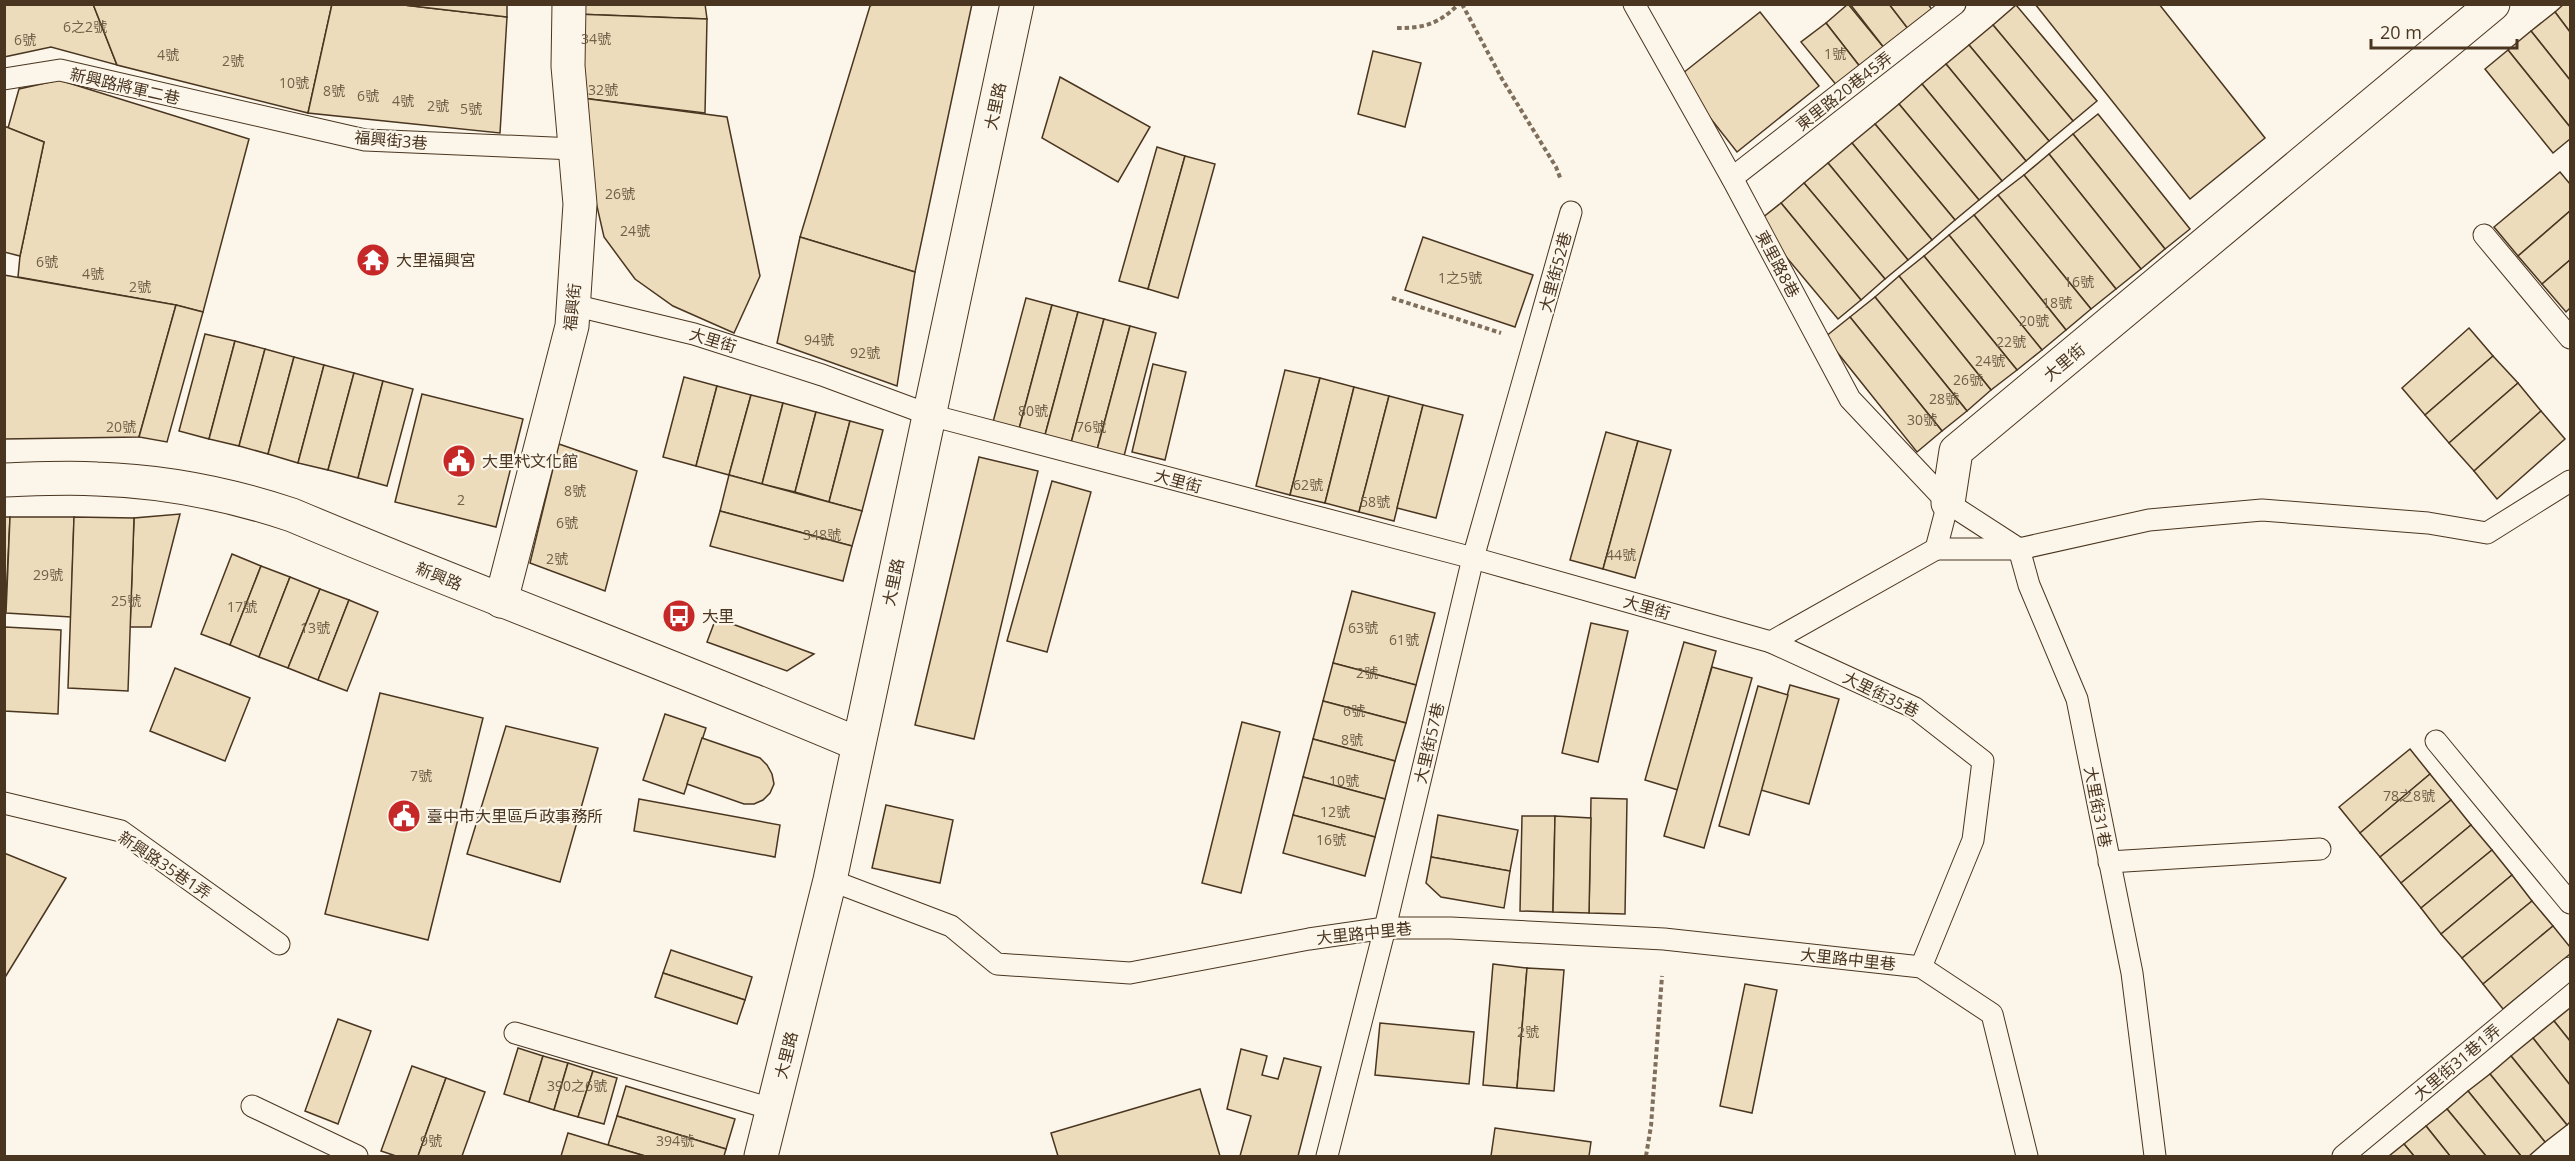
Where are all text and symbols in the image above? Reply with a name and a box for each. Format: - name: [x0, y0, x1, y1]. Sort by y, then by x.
- scale bar: [2371, 12, 2516, 50]
- house number: 6之2號: [63, 17, 107, 36]
- text: 20 m: [2380, 20, 2422, 44]
- house number: 34號: [581, 29, 611, 48]
- house number: 6號: [14, 30, 36, 49]
- house number: 1號: [1824, 44, 1846, 63]
- house number: 4號: [157, 45, 179, 64]
- street label: 東里路20巷45弄: [1791, 46, 1897, 136]
- house number: 2號: [222, 51, 244, 70]
- street label: 新興路將軍二巷: [68, 63, 182, 109]
- house number: 10號: [279, 73, 309, 92]
- house number: 32號: [588, 80, 618, 99]
- street label: 大里路: [979, 80, 1011, 132]
- house number: 8號: [323, 81, 345, 100]
- house number: 6號: [357, 86, 379, 105]
- house number: 4號: [392, 91, 414, 110]
- house number: 2號: [427, 96, 449, 115]
- house number: 5號: [460, 99, 482, 118]
- street label: 福興街3巷: [354, 126, 428, 154]
- house number: 26號: [605, 184, 635, 203]
- house number: 24號: [620, 221, 650, 240]
- street label: 東里路8巷: [1751, 227, 1805, 301]
- street label: 大里街52巷: [1534, 229, 1576, 315]
- temple icon: 大里福興宮: [355, 242, 391, 278]
- place label: 大里福興宮: [396, 249, 476, 271]
- house number: 6號: [36, 252, 58, 271]
- house number: 4號: [82, 264, 104, 283]
- house number: 1之5號: [1438, 268, 1482, 287]
- house number: 16號: [2064, 272, 2094, 291]
- house number: 2號: [129, 277, 151, 296]
- street label: 福興街: [559, 282, 585, 332]
- house number: 18號: [2042, 293, 2072, 312]
- house number: 20號: [2019, 311, 2049, 330]
- street label: 大里街: [687, 322, 739, 358]
- house number: 94號: [804, 330, 834, 349]
- house number: 22號: [1996, 332, 2026, 351]
- street label: 大里街: [2039, 338, 2089, 386]
- house number: 92號: [850, 343, 880, 362]
- house number: 24號: [1975, 351, 2005, 370]
- house number: 26號: [1953, 370, 1983, 389]
- house number: 28號: [1929, 389, 1959, 408]
- house number: 80號: [1018, 401, 1048, 420]
- house number: 30號: [1907, 410, 1937, 429]
- house number: 20號: [106, 417, 136, 436]
- house number: 76號: [1076, 417, 1106, 436]
- public building icon: 大里杙文化館: [441, 443, 477, 479]
- place label: 大里杙文化館: [482, 450, 578, 472]
- street label: 大里街: [1152, 464, 1204, 498]
- house number: 62號: [1293, 475, 1323, 494]
- house number: 8號: [564, 481, 586, 500]
- house number: 2: [457, 490, 465, 509]
- house number: 58號: [1360, 492, 1390, 511]
- house number: 6號: [556, 513, 578, 532]
- house number: 348號: [803, 525, 841, 544]
- house number: 44號: [1606, 545, 1636, 564]
- house number: 2號: [546, 549, 568, 568]
- street label: 大里路: [877, 556, 909, 608]
- street label: 新興路: [413, 557, 465, 595]
- house number: 29號: [33, 565, 63, 584]
- street label: 大里街: [1621, 590, 1673, 624]
- house number: 25號: [111, 591, 141, 610]
- house number: 17號: [227, 597, 257, 616]
- bus stop icon: 大里: [661, 598, 697, 634]
- place label: 大里: [702, 605, 734, 627]
- house number: 13號: [300, 618, 330, 637]
- house number: 63號: [1348, 618, 1378, 637]
- house number: 61號: [1389, 630, 1419, 649]
- house number: 2號: [1356, 663, 1378, 682]
- street label: 大里街35巷: [1839, 666, 1923, 722]
- street label: 大里街57巷: [1409, 700, 1449, 786]
- house number: 6號: [1343, 701, 1365, 720]
- house number: 8號: [1341, 730, 1363, 749]
- street label: 大里街31巷: [2079, 765, 2117, 849]
- house number: 7號: [410, 766, 432, 785]
- house number: 10號: [1329, 771, 1359, 790]
- house number: 78之8號: [2383, 786, 2435, 805]
- public building icon: 臺中市大里區戶政事務所: [386, 798, 422, 834]
- house number: 12號: [1320, 802, 1350, 821]
- place label: 臺中市大里區戶政事務所: [427, 805, 603, 827]
- street label: 新興路35巷1弄: [114, 826, 216, 904]
- house number: 16號: [1316, 830, 1346, 849]
- street label: 大里路中里巷: [1315, 917, 1413, 949]
- street label: 大里路中里巷: [1799, 943, 1897, 975]
- street label: 大里街31巷1弄: [2409, 1019, 2505, 1105]
- house number: 2號: [1517, 1022, 1539, 1041]
- street label: 大里路: [770, 1029, 802, 1081]
- house number: 390之6號: [547, 1076, 607, 1095]
- house number: 9號: [420, 1131, 442, 1150]
- house number: 394號: [656, 1131, 694, 1150]

